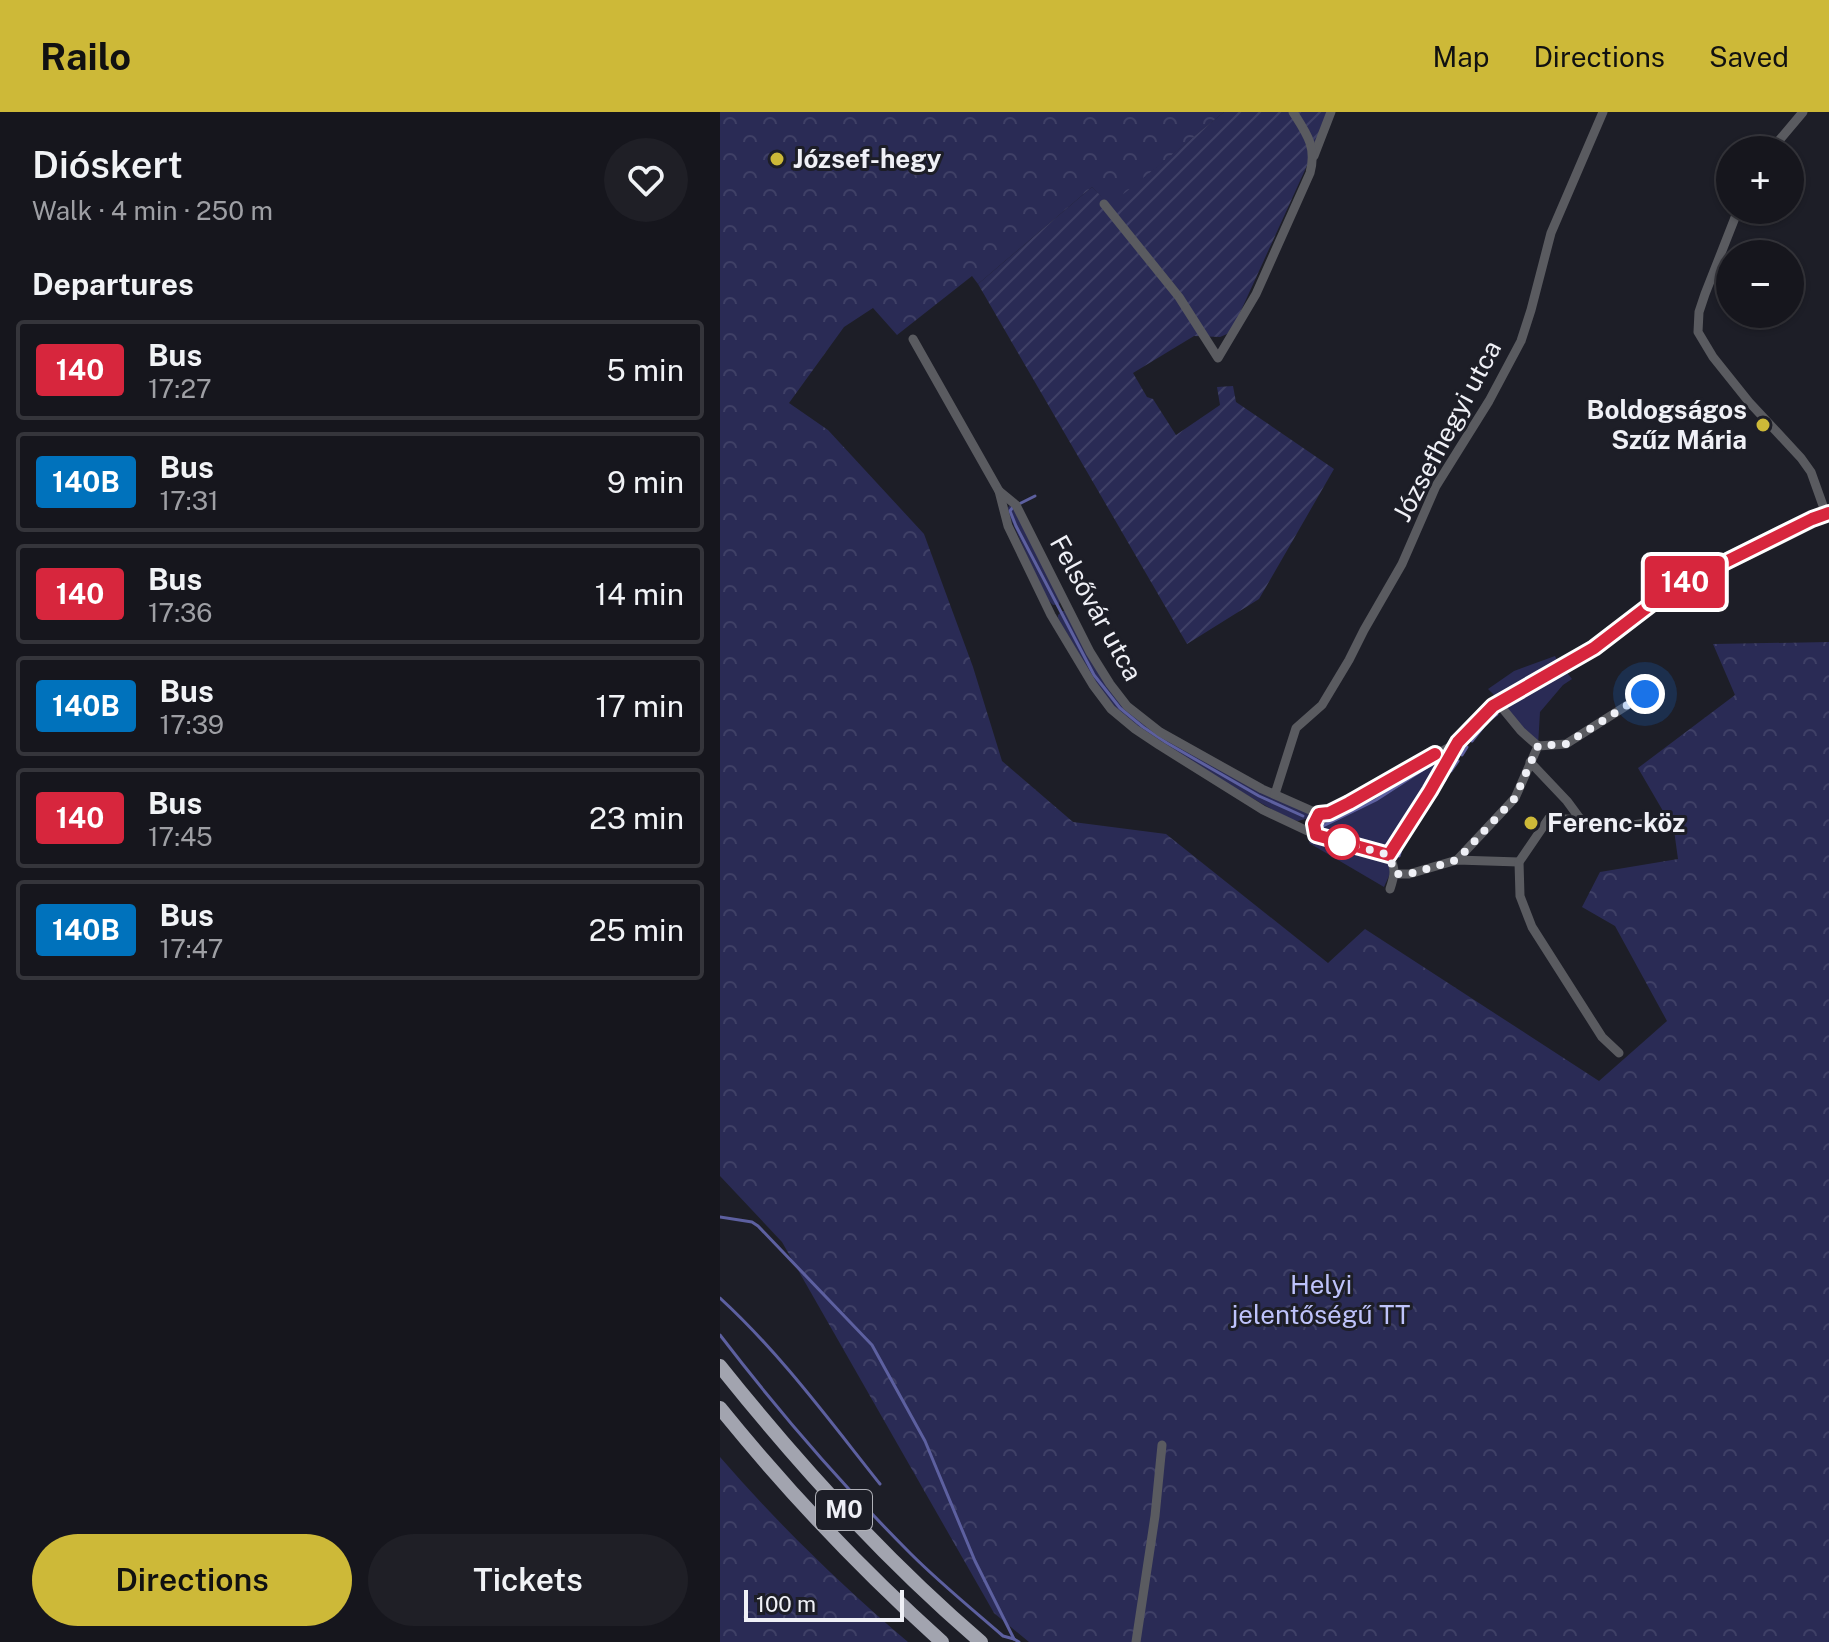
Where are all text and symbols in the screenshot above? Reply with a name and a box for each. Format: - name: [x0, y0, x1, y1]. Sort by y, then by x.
- text: Railo: [40, 34, 131, 79]
- text: Map: [1433, 40, 1489, 73]
- text: Directions: [1533, 40, 1665, 73]
- text: Saved: [1709, 40, 1789, 73]
- map controls: [1716, 136, 1804, 328]
- button: +: [1716, 136, 1804, 224]
- button: heart: [604, 138, 688, 222]
- text: Dióskert: [32, 142, 183, 187]
- place label: József-hegy: [793, 143, 942, 174]
- marker: József-hegy: [768, 150, 786, 168]
- text: Walk · 4 min · 250 m: [32, 195, 273, 226]
- button: −: [1716, 240, 1804, 328]
- text: Departures: [32, 266, 194, 302]
- street label: Józsefhegyi utca: [1386, 335, 1507, 527]
- text: Bus: [148, 337, 202, 373]
- text: 5 min: [607, 352, 684, 388]
- text: 140: [56, 353, 104, 386]
- text: 17:27: [148, 373, 212, 404]
- place label: Boldogságos Szűz Mária: [1586, 394, 1747, 455]
- marker: Boldogságos Szűz Mária: [1754, 416, 1772, 434]
- text: Bus: [160, 449, 214, 485]
- text: 9 min: [607, 464, 684, 500]
- text: 140B: [52, 465, 120, 498]
- text: 17:31: [160, 485, 219, 516]
- street label: Felsővár utca: [1044, 530, 1149, 686]
- line badge: 140: [1639, 556, 1731, 608]
- text: Bus: [148, 561, 202, 597]
- text: 140: [1661, 565, 1709, 598]
- text: 14 min: [595, 576, 684, 612]
- text: 140: [56, 577, 104, 610]
- text: 17:36: [148, 597, 212, 628]
- text: Bus: [160, 673, 214, 709]
- your location: [1625, 674, 1665, 714]
- text: 17 min: [596, 688, 684, 724]
- text: 140B: [52, 689, 120, 722]
- text: 17:39: [160, 709, 224, 740]
- text: Bus: [148, 785, 202, 821]
- text: 23 min: [589, 800, 684, 836]
- text: 140: [56, 801, 104, 834]
- place label: Ferenc-köz: [1547, 807, 1685, 838]
- marker: Ferenc-köz: [1522, 814, 1540, 832]
- text: 17:45: [148, 821, 213, 852]
- unlabelled marker: [1325, 825, 1359, 859]
- text: Bus: [160, 897, 214, 933]
- text: 25 min: [589, 912, 684, 948]
- text: 140B: [52, 913, 120, 946]
- text: 17:47: [160, 933, 223, 964]
- park label: Helyi jelentőségű TT: [1231, 1269, 1410, 1330]
- road number: M0: [816, 1490, 872, 1530]
- button: Directions: [32, 1534, 352, 1626]
- button: Tickets: [368, 1534, 688, 1626]
- scale bar: [744, 1586, 904, 1622]
- text: 100 m: [756, 1591, 816, 1617]

